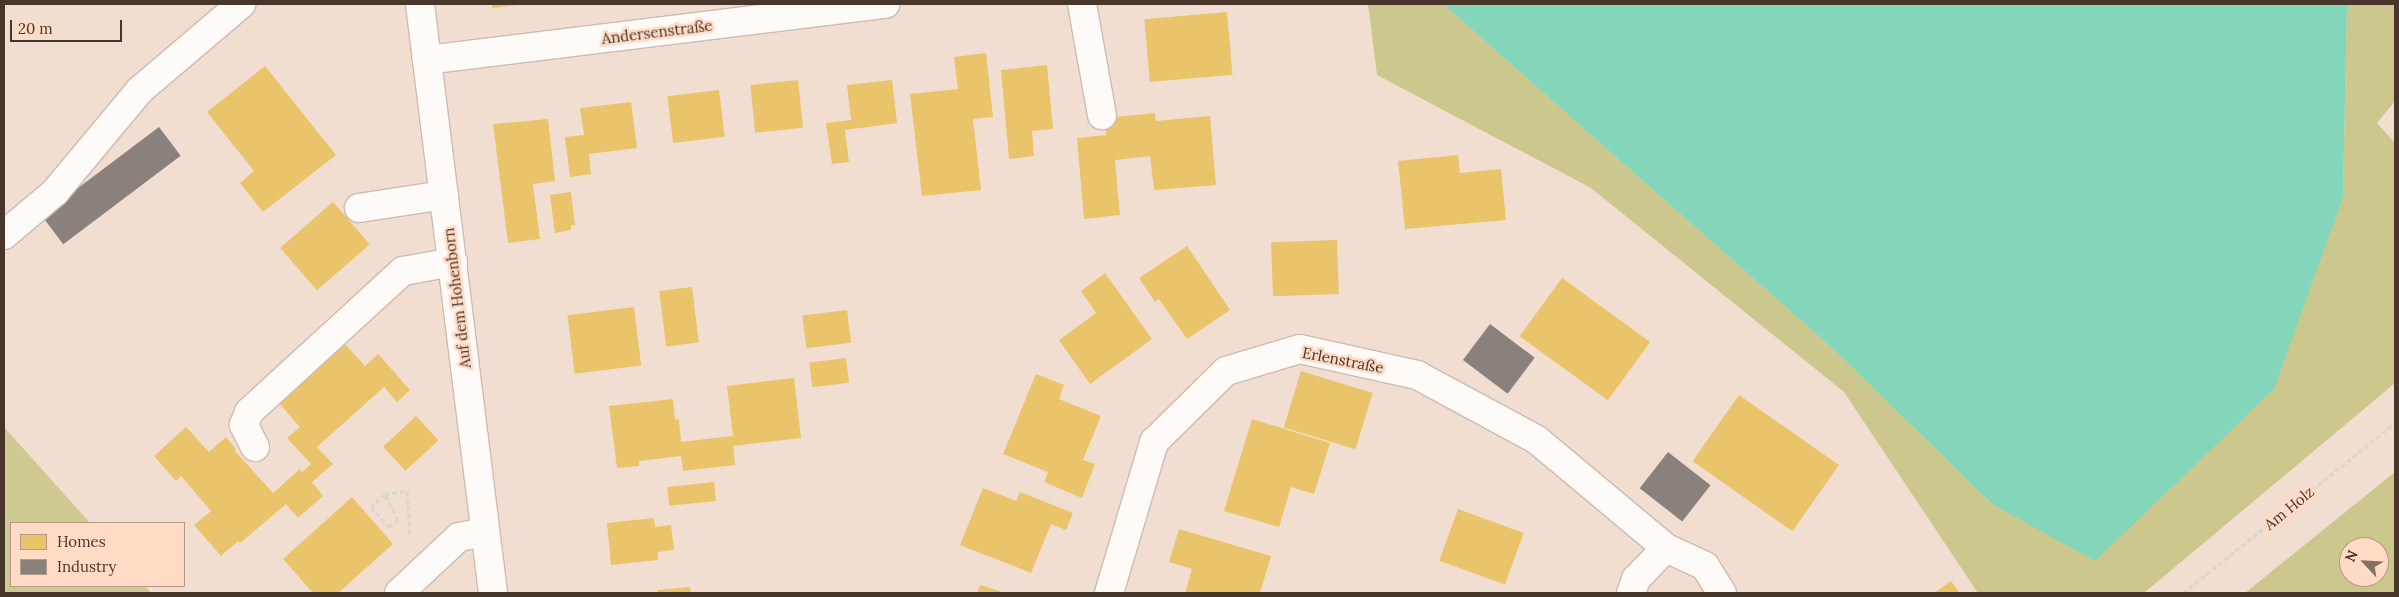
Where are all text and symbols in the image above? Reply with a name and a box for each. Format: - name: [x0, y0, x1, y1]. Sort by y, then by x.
- scale bar: [12, 10, 125, 42]
- street label: Andersenstraße: [601, 16, 713, 48]
- text: 20 m: [18, 19, 53, 38]
- street label: Auf dem Hohenborn: [439, 227, 475, 369]
- street label: Erlenstraße: [1301, 343, 1385, 377]
- street label: Am Holz: [2261, 483, 2317, 533]
- legend: [10, 522, 185, 587]
- text: Homes: [57, 532, 106, 551]
- north arrow: [2339, 537, 2389, 587]
- text: N: [2341, 547, 2362, 565]
- text: Industry: [57, 557, 116, 576]

